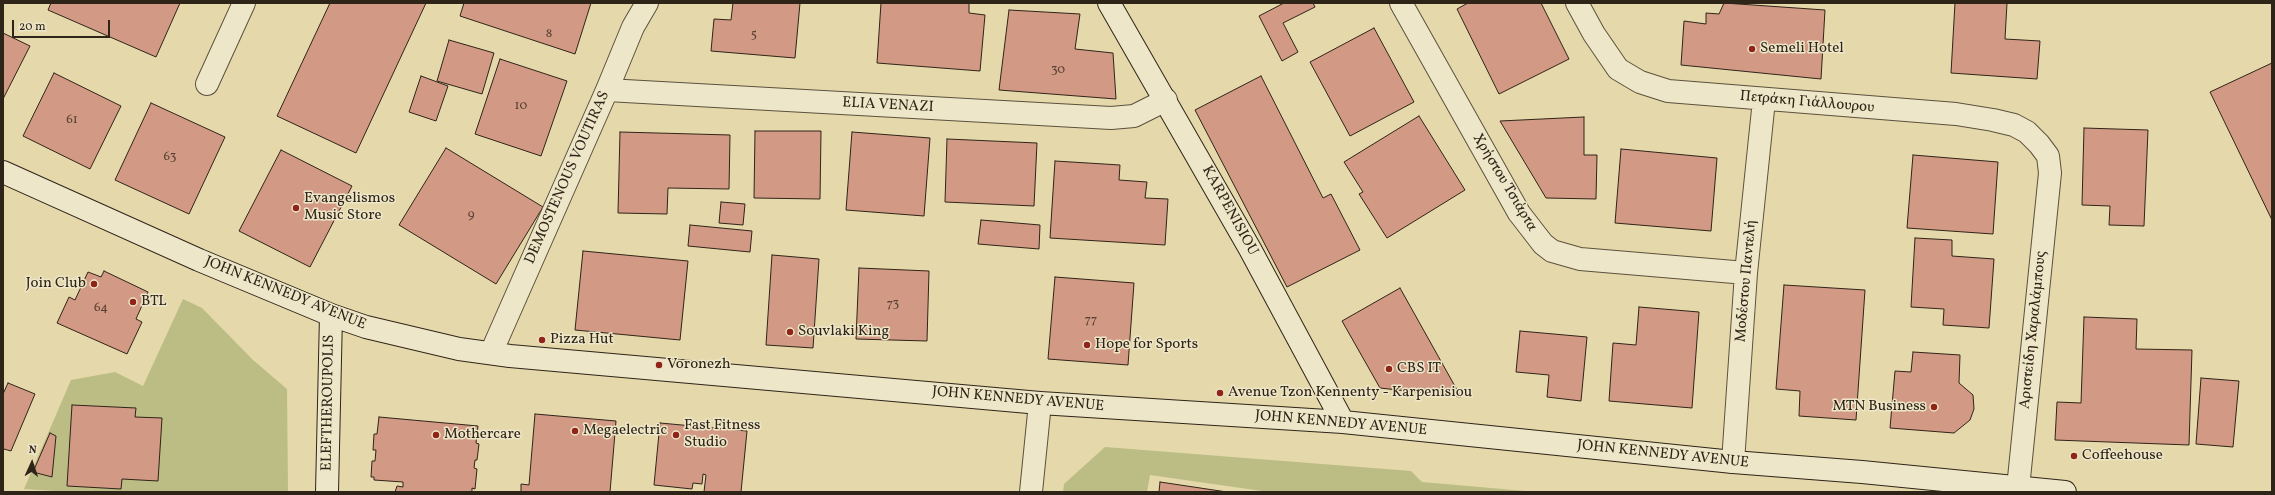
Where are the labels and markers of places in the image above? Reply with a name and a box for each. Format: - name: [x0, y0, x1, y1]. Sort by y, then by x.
- place label: Semeli Hotel: [1760, 40, 1844, 58]
- marker: Semeli Hotel: [1747, 44, 1757, 54]
- place label: Evangelismos Music Store: [304, 190, 395, 225]
- marker: Evangelismos Music Store: [291, 203, 301, 213]
- place label: Join Club: [26, 275, 86, 293]
- marker: Join Club: [89, 279, 99, 289]
- place label: BTL: [141, 293, 167, 311]
- marker: BTL: [128, 297, 138, 307]
- place label: Souvlaki King: [798, 323, 889, 341]
- marker: Souvlaki King: [785, 327, 795, 337]
- place label: Pizza Hut: [550, 331, 614, 349]
- marker: Pizza Hut: [537, 335, 547, 345]
- place label: Hope for Sports: [1095, 336, 1198, 354]
- marker: Hope for Sports: [1082, 340, 1092, 350]
- place label: Voronezh: [667, 356, 731, 374]
- marker: Voronezh: [654, 360, 664, 370]
- place label: CBS IT: [1397, 360, 1441, 378]
- marker: CBS IT: [1384, 364, 1394, 374]
- place label: Avenue Tzon Kennenty - Karpenisiou: [1228, 384, 1472, 402]
- marker: Avenue Tzon Kennenty - Karpenisiou: [1215, 388, 1225, 398]
- place label: MTN Business: [1832, 398, 1926, 416]
- marker: MTN Business: [1929, 402, 1939, 412]
- place label: Fast Fitness Studio: [684, 417, 760, 452]
- place label: Megaelectric: [583, 422, 667, 440]
- place label: Mothercare: [444, 426, 521, 444]
- marker: Megaelectric: [570, 426, 580, 436]
- marker: Mothercare: [431, 430, 441, 440]
- marker: Fast Fitness Studio: [671, 430, 681, 440]
- place label: Coffeehouse: [2082, 447, 2163, 465]
- marker: Coffeehouse: [2069, 451, 2079, 461]

